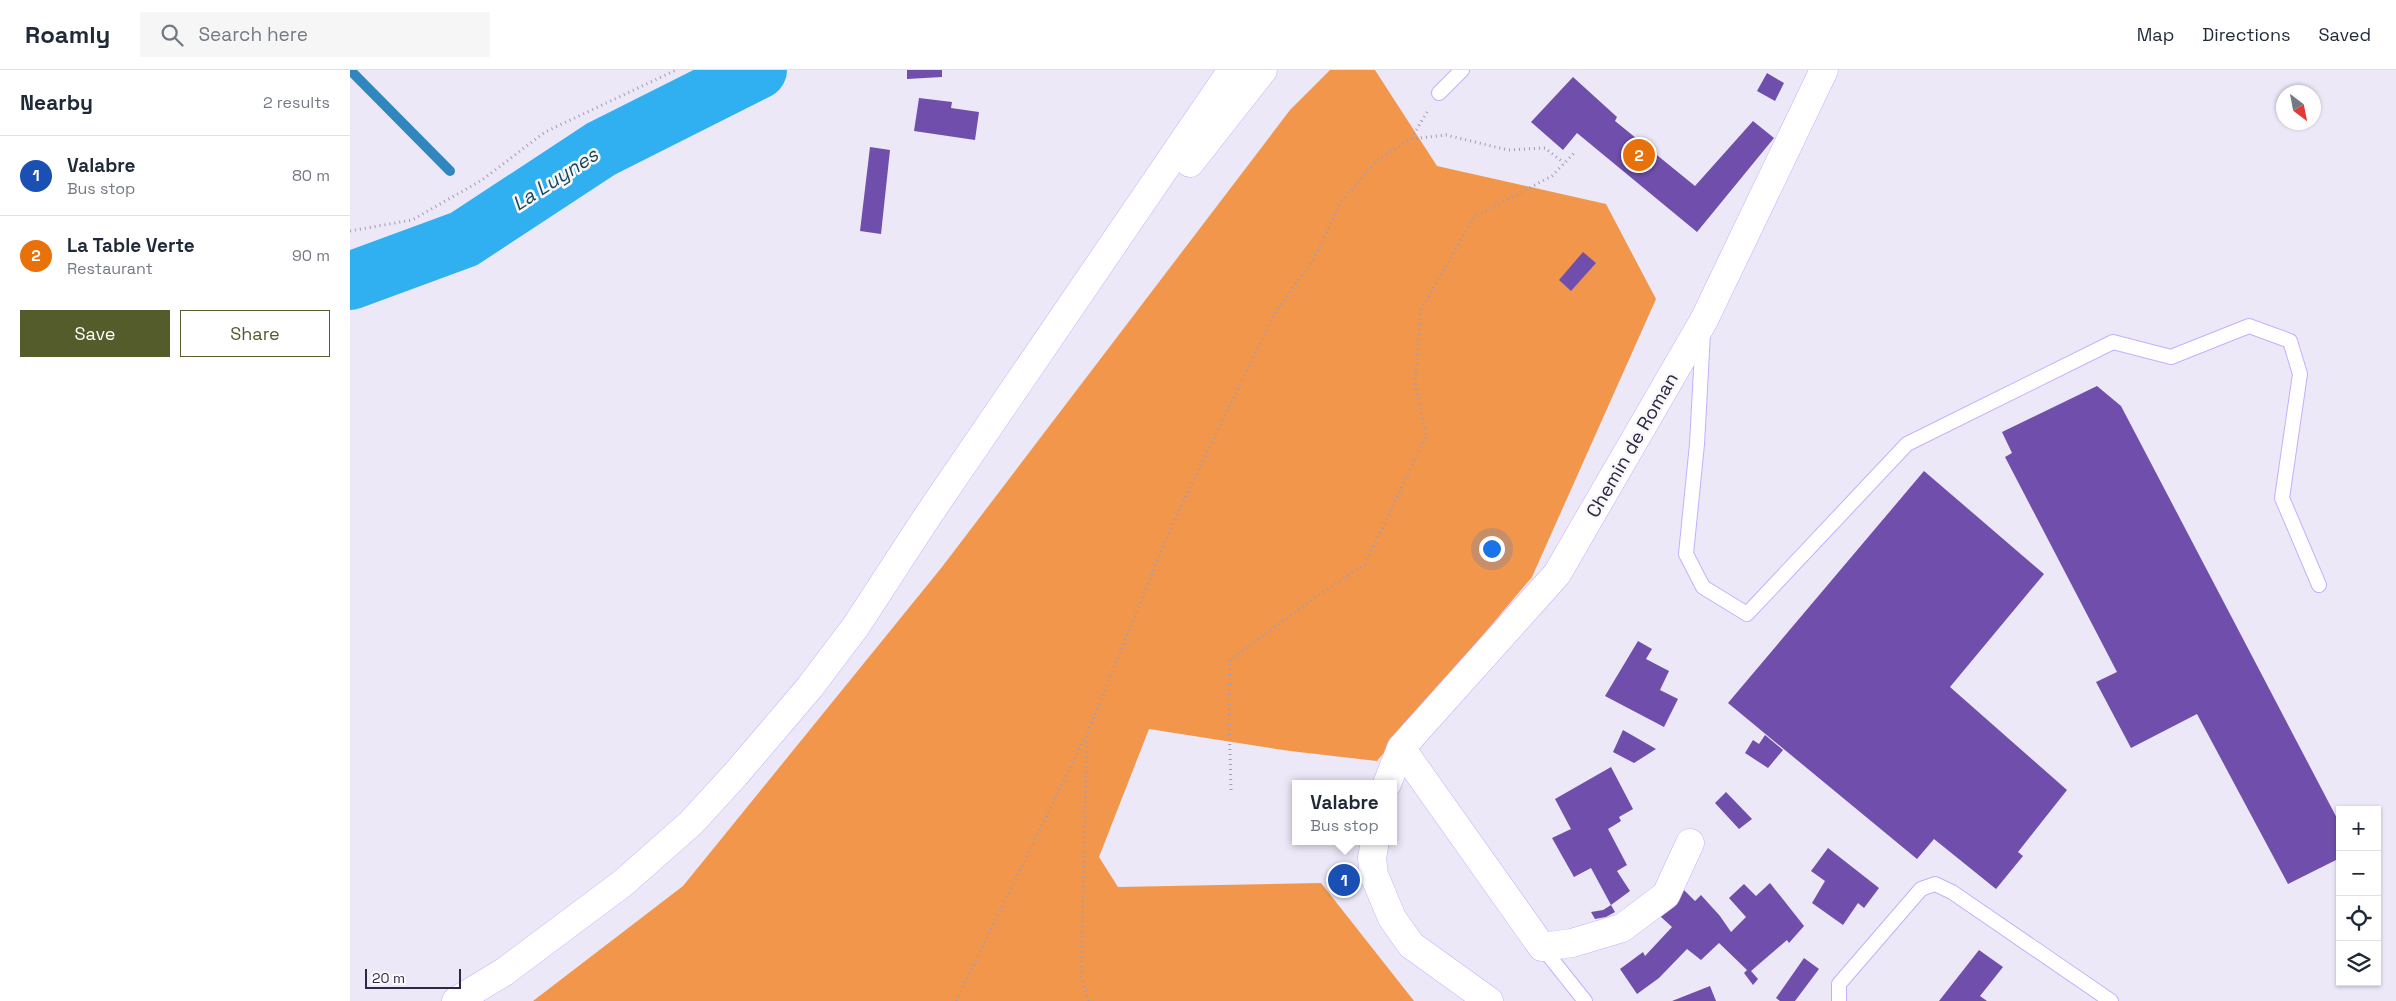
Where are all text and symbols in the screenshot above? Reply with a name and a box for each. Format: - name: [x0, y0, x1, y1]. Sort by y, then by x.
- search box: [140, 12, 490, 57]
- text: Roamly: [25, 19, 110, 50]
- icon: search: [158, 21, 186, 49]
- text: Search here: [198, 22, 308, 47]
- text: Map: [2137, 23, 2174, 46]
- text: Directions: [2202, 23, 2291, 46]
- text: Saved: [2319, 23, 2371, 46]
- north arrow: [2276, 85, 2321, 130]
- text: Nearby: [20, 89, 93, 116]
- text: 2 results: [263, 92, 330, 113]
- pin: 2: [1623, 136, 1655, 174]
- water label: La Luynes: [507, 141, 604, 216]
- text: Valabre: [67, 153, 135, 178]
- text: 1: [32, 165, 40, 186]
- text: 80 m: [292, 165, 330, 186]
- text: Bus stop: [67, 178, 135, 199]
- text: La Table Verte: [67, 233, 195, 258]
- text: 2: [31, 245, 41, 266]
- text: 90 m: [292, 245, 330, 266]
- text: Restaurant: [67, 258, 153, 279]
- button: Save: [20, 310, 170, 357]
- button: Share: [180, 310, 330, 357]
- street label: Chemin de Roman: [1580, 368, 1684, 522]
- your location: [1479, 536, 1505, 562]
- popup: [1292, 780, 1397, 845]
- text: Valabre: [1310, 790, 1379, 815]
- map controls: [2336, 806, 2381, 986]
- button: +: [2336, 806, 2381, 851]
- text: Bus stop: [1310, 815, 1379, 836]
- button: −: [2336, 851, 2381, 896]
- pin: 1: [1328, 861, 1360, 899]
- button: locate: [2336, 896, 2381, 941]
- button: layers: [2336, 941, 2381, 986]
- scale bar: [365, 966, 461, 989]
- text: 20 m: [372, 969, 405, 987]

